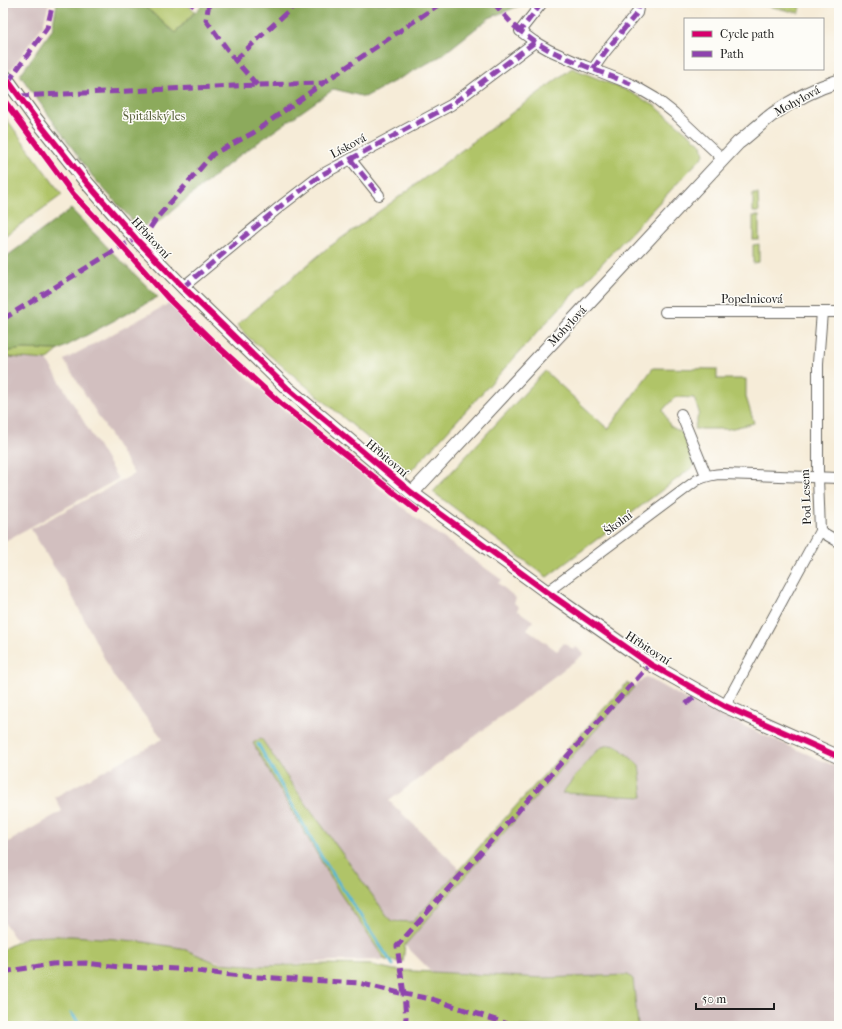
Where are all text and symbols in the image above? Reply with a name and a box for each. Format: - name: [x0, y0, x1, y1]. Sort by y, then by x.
- legend: [684, 18, 824, 70]
- text: Cycle path: [720, 27, 775, 41]
- text: Path: [720, 47, 744, 61]
- street label: Mohylová: [772, 83, 823, 119]
- park label: Špitálský les: [123, 108, 186, 123]
- street label: Lísková: [328, 131, 369, 161]
- street label: Hřbitovní: [129, 215, 174, 262]
- street label: Popelnicová: [721, 292, 783, 306]
- street label: Mohylová: [545, 303, 589, 349]
- street label: Hřbitovní: [363, 436, 411, 480]
- street label: Pod Lesem: [798, 469, 814, 525]
- street label: Školní: [600, 507, 635, 538]
- street label: Hřbitovní: [623, 628, 674, 668]
- scale bar: [696, 985, 774, 1011]
- text: 50 m: [702, 992, 726, 1006]

